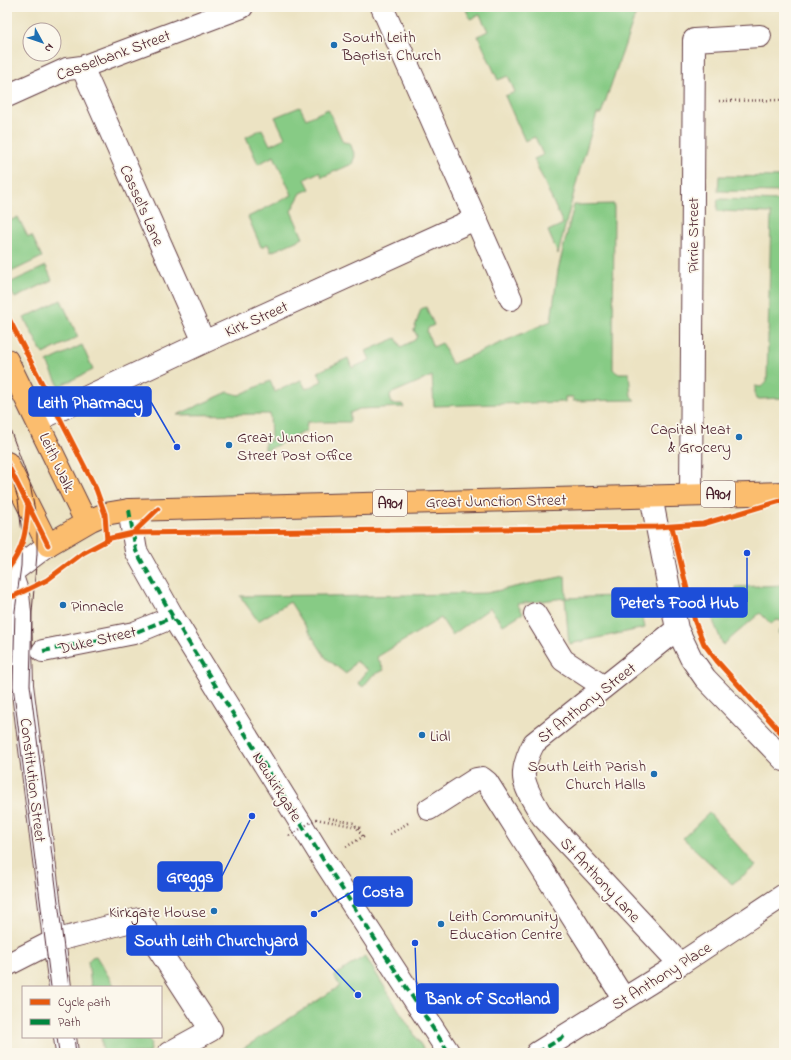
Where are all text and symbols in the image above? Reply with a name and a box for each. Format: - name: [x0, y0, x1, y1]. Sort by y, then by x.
- north arrow: [22, 22, 62, 62]
- street label: Casselbank Street: [53, 24, 175, 88]
- place label: South Leith Baptist Church: [341, 26, 441, 68]
- text: N: [40, 40, 57, 56]
- marker: South Leith Baptist Church: [329, 40, 339, 50]
- street label: Cassel's Lane: [113, 161, 170, 251]
- street label: Pirrie Street: [682, 197, 706, 273]
- street label: Kirk Street: [221, 295, 293, 344]
- callout: Leith Pharmacy: [29, 387, 151, 416]
- text: Leith Pharmacy: [37, 391, 143, 418]
- place label: Capital Meat & Grocery: [650, 418, 732, 460]
- place label: Great Junction Street Post Office: [237, 426, 353, 468]
- street label: Leith Walk: [32, 429, 81, 498]
- marker: Capital Meat & Grocery: [734, 432, 744, 442]
- marker: Great Junction Street Post Office: [224, 440, 234, 450]
- road number: A901: [701, 481, 735, 507]
- street label: Great Junction Street: [425, 489, 567, 515]
- road number: A901: [373, 490, 407, 516]
- callout: Peter's Food Hub: [612, 588, 747, 617]
- text: Peter's Food Hub: [619, 591, 739, 616]
- place label: Pinnacle: [71, 595, 124, 619]
- marker: Pinnacle: [58, 600, 68, 610]
- street label: Duke Street: [55, 620, 139, 662]
- street label: St Anthony Street: [533, 657, 642, 750]
- street label: Constitution Street: [13, 717, 52, 844]
- place label: Lidl: [430, 725, 451, 749]
- marker: Lidl: [417, 730, 427, 740]
- street label: Newkirkgate: [245, 747, 308, 827]
- place label: South Leith Parish Church Halls: [528, 755, 646, 797]
- marker: South Leith Parish Church Halls: [649, 769, 659, 779]
- street label: St Anthony Lane: [554, 832, 646, 929]
- callout: Greggs: [158, 862, 222, 891]
- text: Greggs: [166, 865, 214, 892]
- callout: Costa: [354, 877, 412, 906]
- text: Costa: [362, 880, 404, 905]
- place label: Kirkgate House: [109, 901, 207, 925]
- place label: Leith Community Education Centre: [449, 905, 563, 947]
- marker: Kirkgate House: [209, 906, 219, 916]
- marker: Leith Community Education Centre: [436, 919, 446, 929]
- callout: South Leith Churchyard: [127, 926, 306, 955]
- text: South Leith Churchyard: [134, 929, 298, 956]
- street label: St Anthony Place: [608, 936, 717, 1017]
- callout: Bank of Scotland: [417, 984, 558, 1013]
- legend: [22, 986, 162, 1038]
- text: Bank of Scotland: [425, 987, 551, 1012]
- text: Cycle path: [58, 994, 110, 1013]
- text: Path: [58, 1014, 81, 1032]

